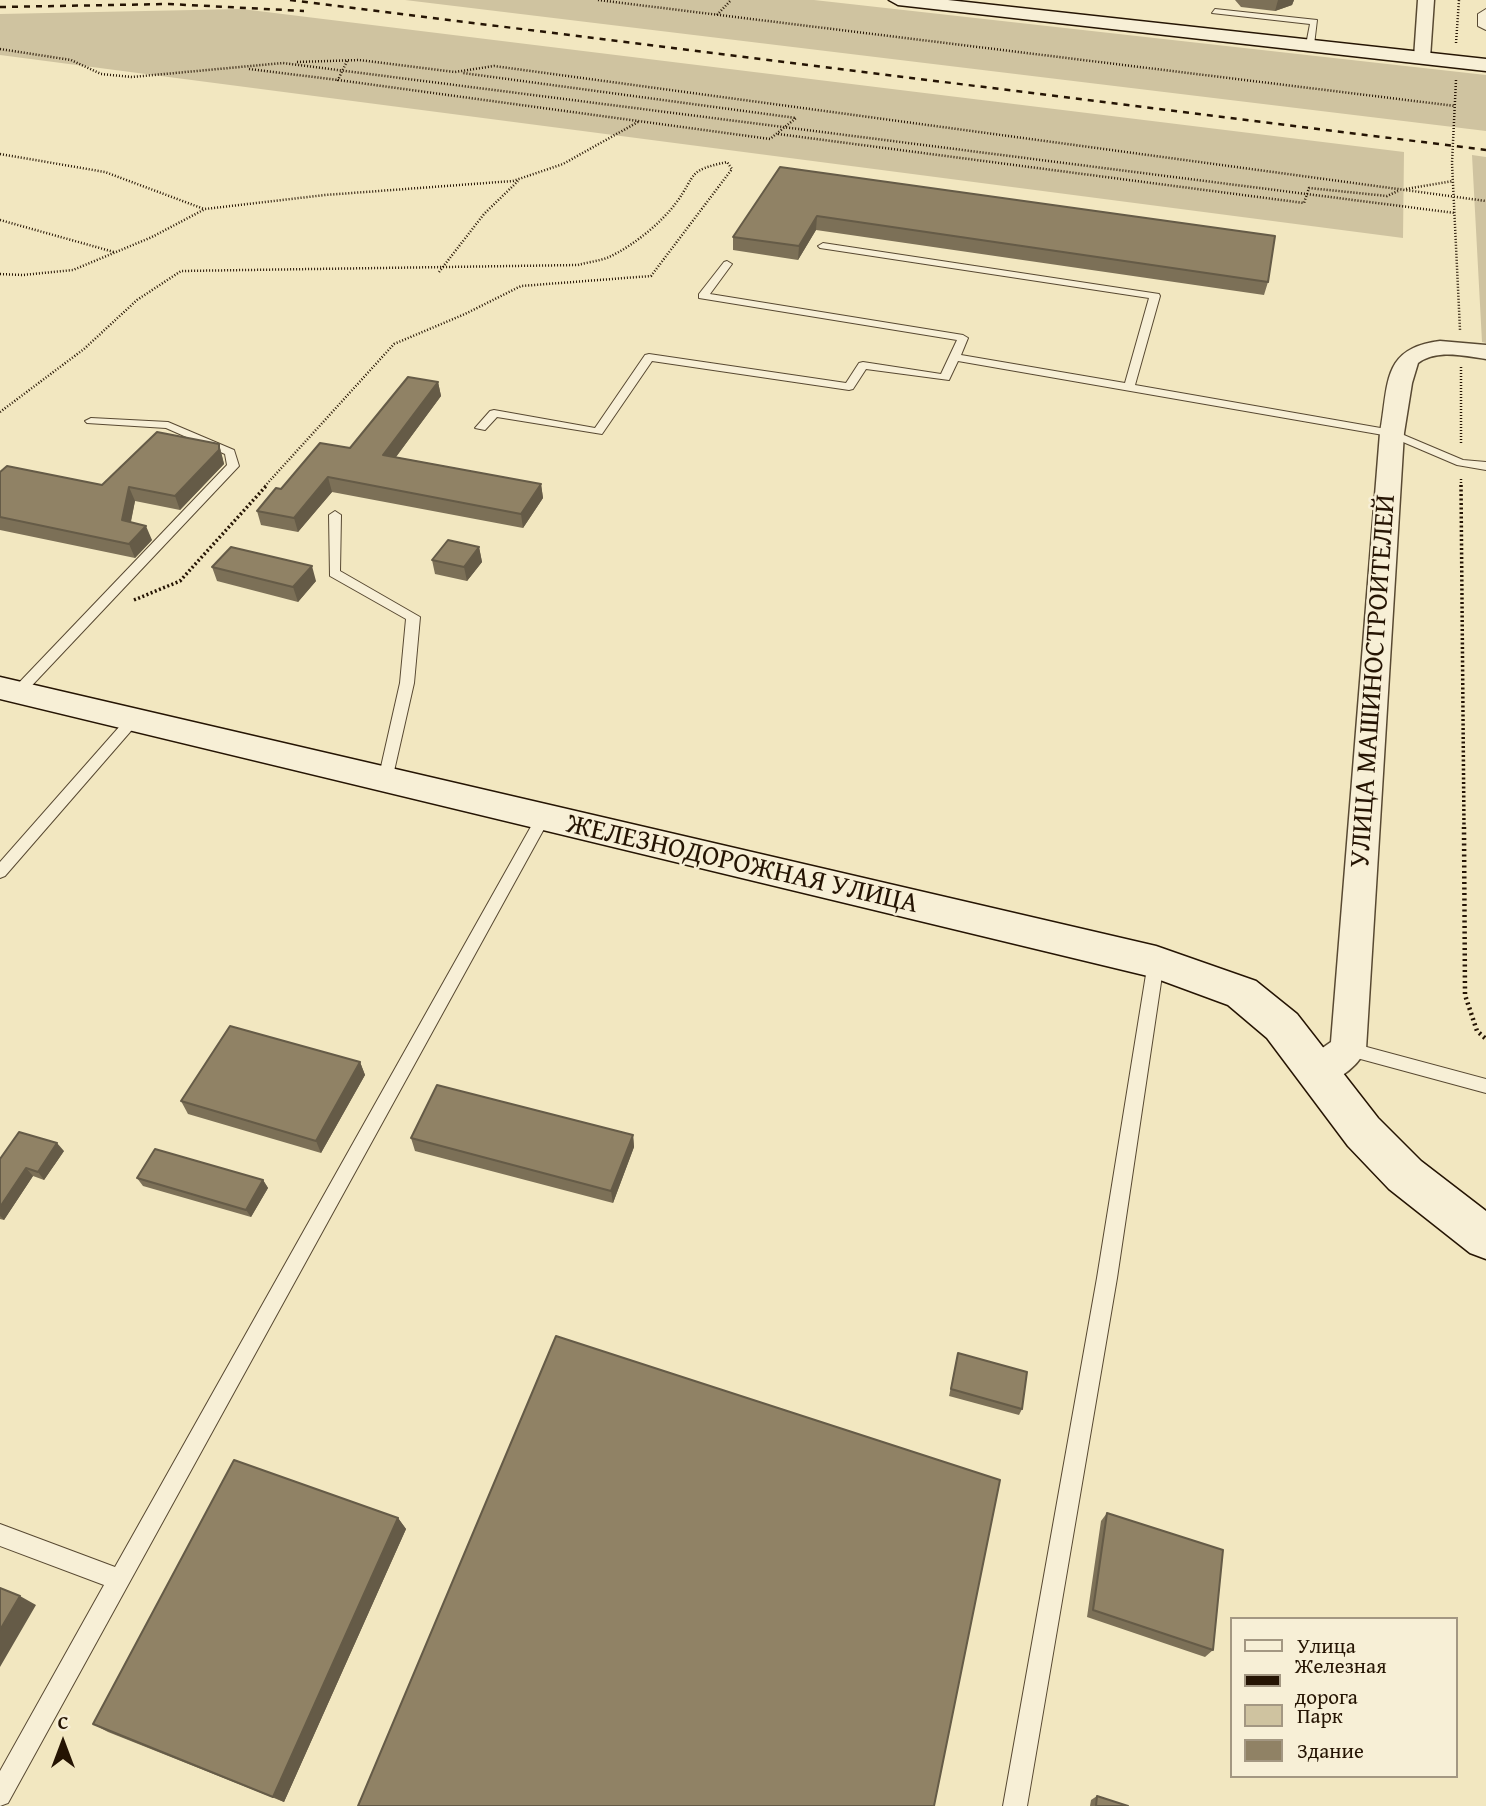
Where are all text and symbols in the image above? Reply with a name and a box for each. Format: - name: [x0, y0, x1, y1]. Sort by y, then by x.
- street label: УЛИЦА МАШИНОСТРОИТЕЛЕЙ: [1344, 493, 1404, 869]
- street label: ЖЕЛЕЗНОДОРОЖНАЯ УЛИЦА: [563, 808, 921, 922]
- legend: [1230, 1617, 1458, 1778]
- text: Улица: [1297, 1630, 1356, 1661]
- text: Железная дорога: [1295, 1650, 1387, 1712]
- text: Парк: [1297, 1700, 1343, 1731]
- north arrow: [28, 1708, 98, 1778]
- text: С: [58, 1708, 68, 1736]
- text: Здание: [1297, 1735, 1364, 1766]

